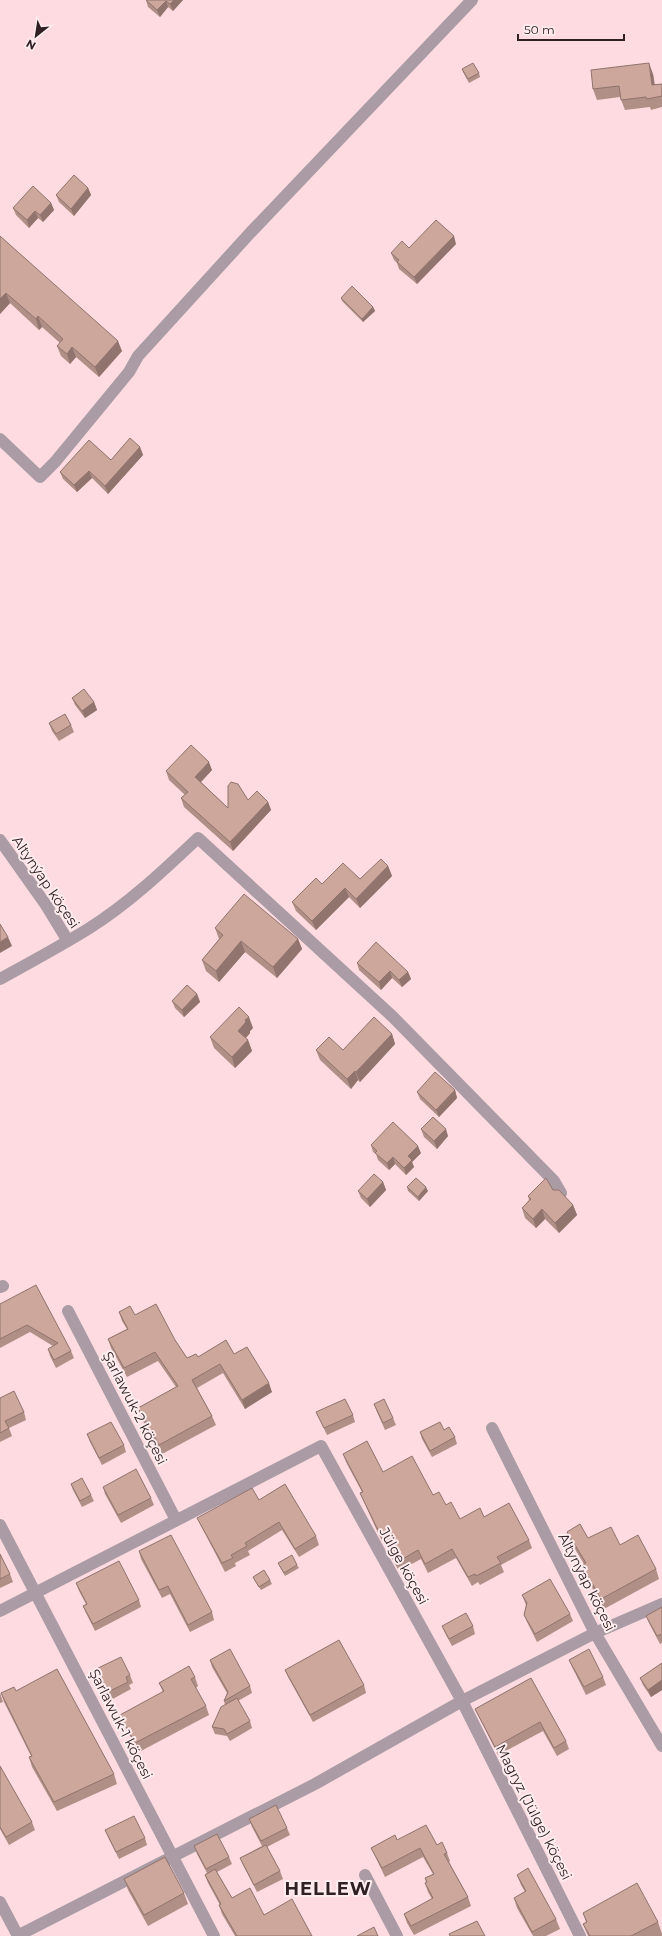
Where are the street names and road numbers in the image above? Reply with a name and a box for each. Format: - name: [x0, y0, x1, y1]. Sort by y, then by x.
- street label: Altynýap köçesi: [8, 832, 84, 932]
- street label: Şarlawuk-2 köçesi: [99, 1348, 171, 1468]
- street label: Jülge köçesi: [375, 1523, 433, 1608]
- street label: Altynýap köçesi: [554, 1530, 620, 1634]
- street label: Şarlawuk-1 köçesi: [85, 1666, 157, 1782]
- street label: Magryz (Jülge) köçesi: [492, 1741, 576, 1883]

